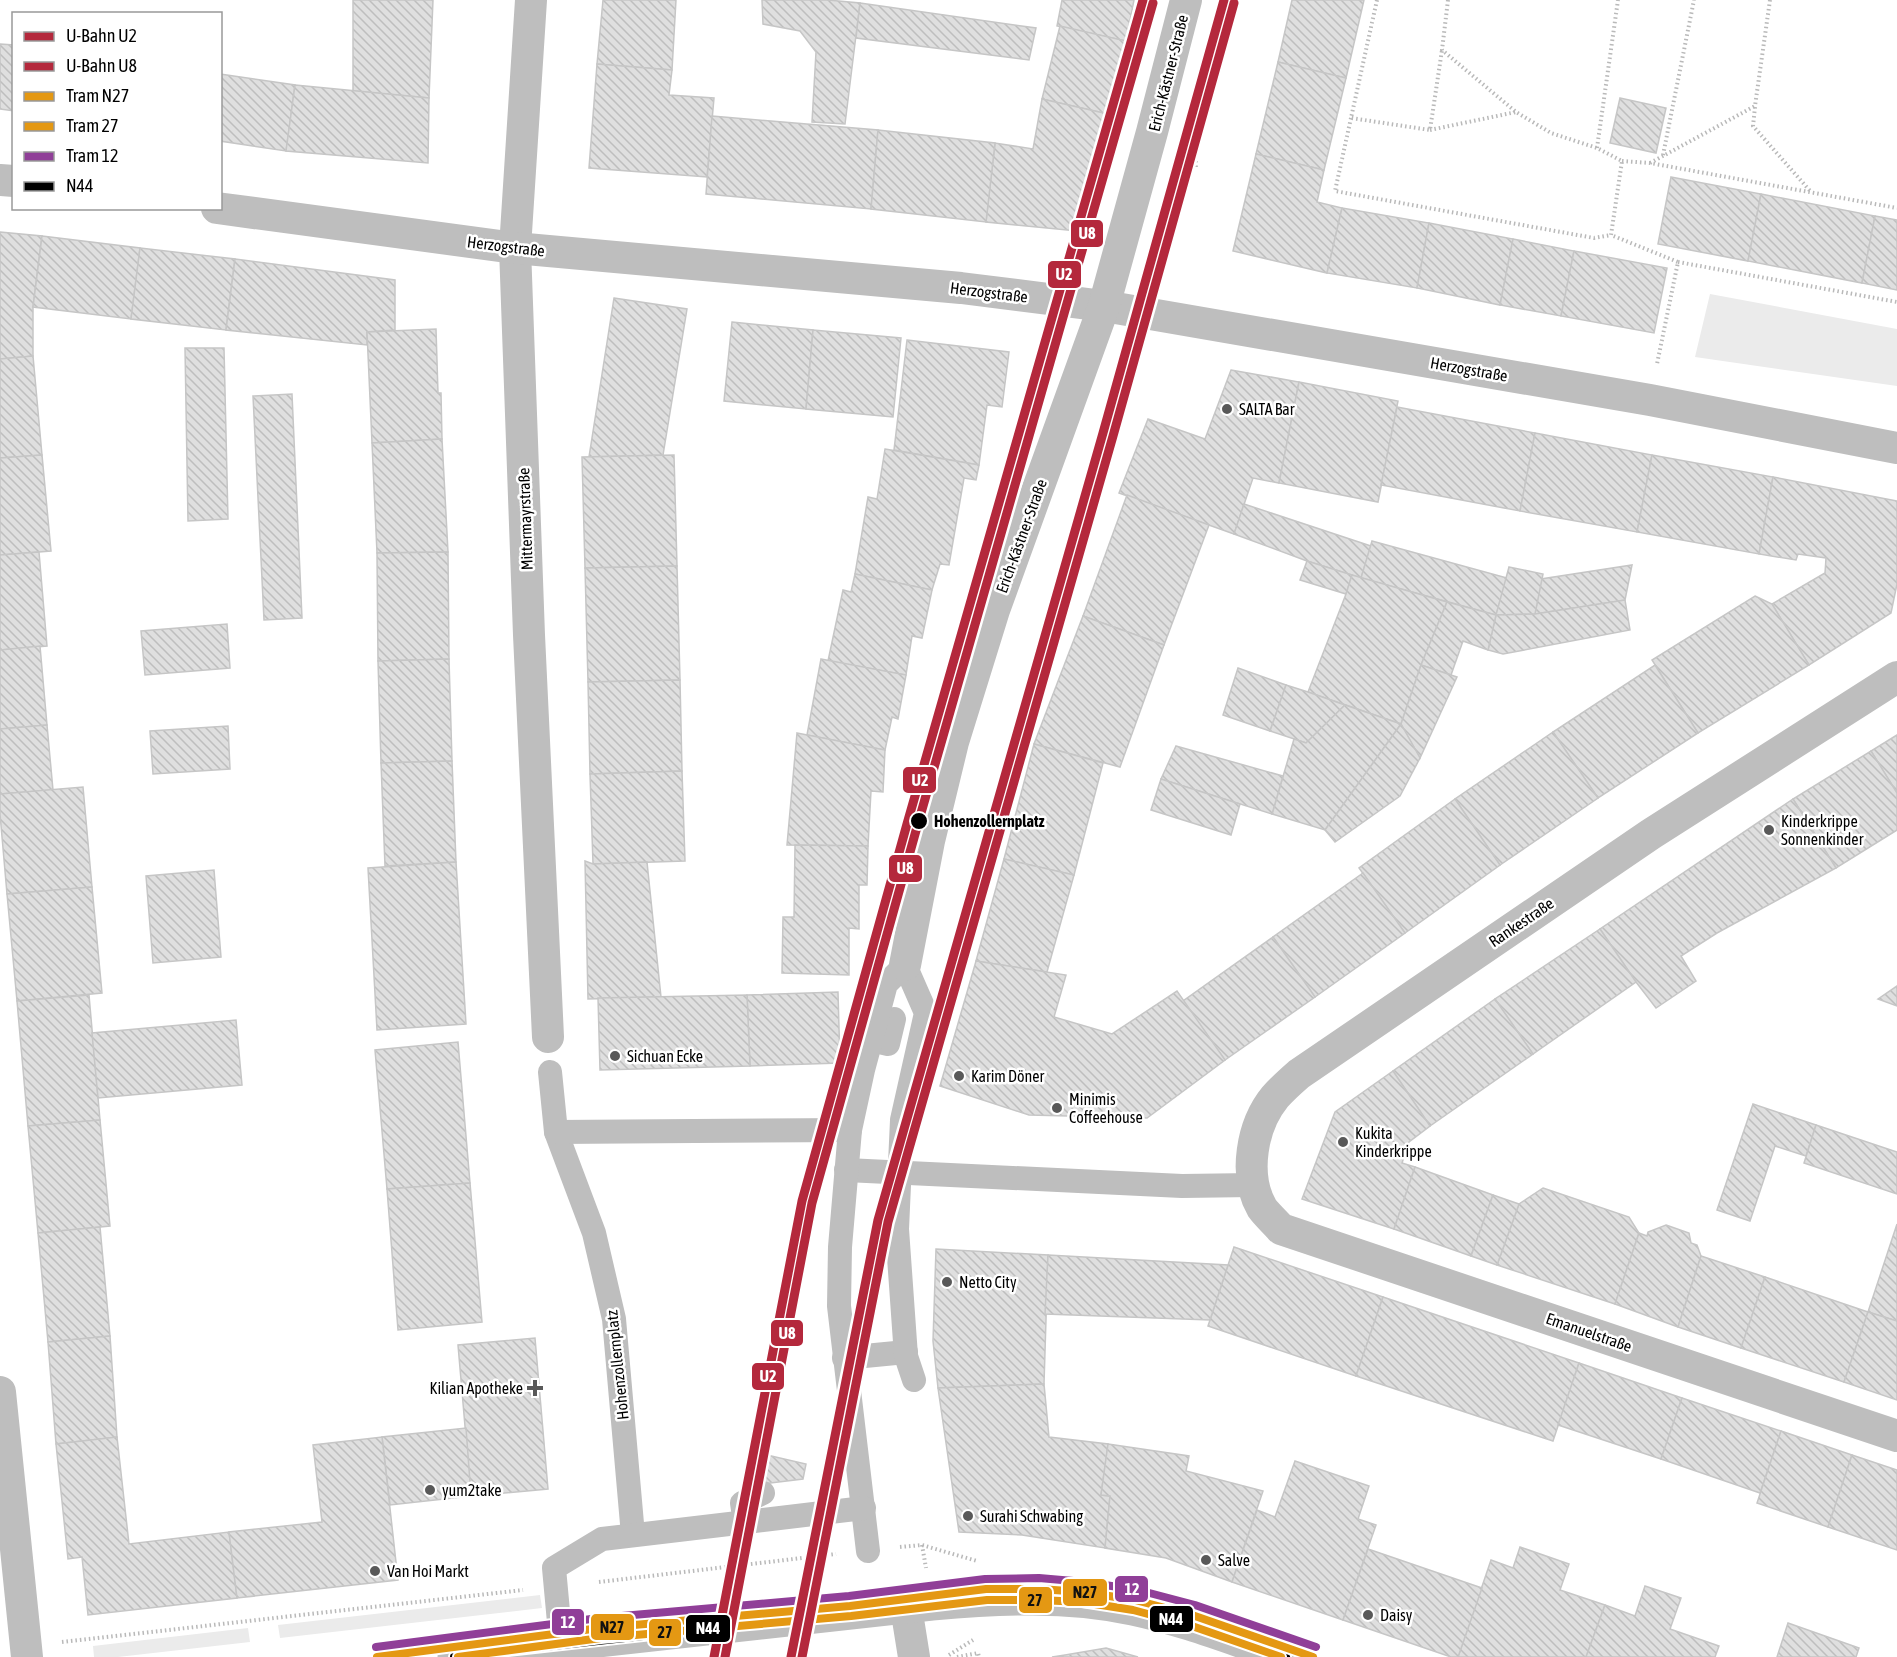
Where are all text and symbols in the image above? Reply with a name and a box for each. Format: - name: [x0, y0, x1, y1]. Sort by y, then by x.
- legend: [12, 12, 222, 210]
- street label: Erich-Kästner-Straße: [1145, 13, 1191, 133]
- text: U-Bahn U2: [66, 25, 137, 46]
- text: U-Bahn U8: [66, 55, 137, 76]
- text: Tram N27: [66, 85, 129, 106]
- text: Tram 27: [66, 115, 119, 136]
- text: Tram 12: [66, 145, 119, 166]
- text: N44: [66, 175, 94, 196]
- line badge: U8: [1070, 219, 1104, 248]
- text: U8: [1079, 224, 1096, 242]
- street label: Herzogstraße: [466, 232, 546, 261]
- line badge: U2: [1047, 260, 1082, 289]
- text: U2: [1056, 265, 1072, 283]
- street label: Herzogstraße: [949, 278, 1029, 307]
- street label: Herzogstraße: [1429, 353, 1509, 386]
- place label: SALTA Bar: [1239, 400, 1295, 418]
- marker: SALTA Bar: [1220, 402, 1234, 416]
- street label: Mittermayrstraße: [514, 467, 537, 571]
- street label: Erich-Kästner-Straße: [992, 477, 1050, 595]
- line badge: U2: [902, 766, 937, 794]
- text: U2: [912, 771, 928, 789]
- marker: Hohenzollernplatz: [909, 811, 929, 831]
- place label: Hohenzollernplatz: [934, 812, 1045, 830]
- place label: Kinderkrippe Sonnenkinder: [1781, 812, 1864, 848]
- marker: Kinderkrippe Sonnenkinder: [1762, 823, 1776, 837]
- line badge: U8: [888, 854, 923, 883]
- text: U8: [897, 859, 914, 877]
- street label: Rankestraße: [1485, 894, 1557, 950]
- place label: Sichuan Ecke: [627, 1047, 703, 1065]
- marker: Sichuan Ecke: [608, 1049, 622, 1063]
- place label: Karim Döner: [971, 1067, 1045, 1085]
- marker: Karim Döner: [952, 1069, 966, 1083]
- place label: Minimis Coffeehouse: [1069, 1090, 1143, 1126]
- marker: Minimis Coffeehouse: [1050, 1101, 1064, 1115]
- place label: Kukita Kinderkrippe: [1355, 1124, 1432, 1161]
- marker: Kukita Kinderkrippe: [1336, 1135, 1350, 1149]
- place label: Netto City: [959, 1273, 1017, 1292]
- marker: Netto City: [940, 1275, 954, 1289]
- street label: Hohenzollernplatz: [602, 1309, 633, 1421]
- street label: Emanuelstraße: [1544, 1309, 1634, 1355]
- line badge: U8: [770, 1319, 804, 1347]
- text: U8: [779, 1324, 796, 1342]
- line badge: U2: [751, 1362, 785, 1391]
- text: U2: [760, 1367, 776, 1385]
- place label: Kilian Apotheke: [430, 1379, 523, 1398]
- marker: Kilian Apotheke: [528, 1381, 542, 1395]
- place label: yum2take: [442, 1481, 501, 1500]
- marker: yum2take: [423, 1483, 437, 1497]
- place label: Surahi Schwabing: [980, 1507, 1083, 1526]
- marker: Surahi Schwabing: [961, 1509, 975, 1523]
- place label: Salve: [1218, 1551, 1250, 1569]
- marker: Salve: [1199, 1553, 1213, 1567]
- place label: Van Hoi Markt: [387, 1562, 469, 1580]
- marker: Van Hoi Markt: [368, 1564, 382, 1578]
- line badge: 12: [1114, 1575, 1149, 1603]
- line badge: N27: [1062, 1578, 1108, 1607]
- text: 12: [1124, 1580, 1140, 1598]
- text: N27: [1073, 1583, 1097, 1601]
- line badge: 27: [1018, 1586, 1053, 1614]
- text: 27: [1027, 1591, 1043, 1609]
- line badge: N44: [1149, 1605, 1194, 1633]
- place label: Daisy: [1380, 1606, 1413, 1625]
- line badge: 12: [551, 1608, 585, 1636]
- marker: Daisy: [1361, 1608, 1375, 1622]
- text: N44: [1159, 1610, 1184, 1628]
- text: 12: [560, 1613, 576, 1631]
- line badge: N27: [590, 1613, 635, 1641]
- line badge: N44: [685, 1614, 731, 1643]
- text: N27: [600, 1618, 624, 1636]
- line badge: 27: [648, 1618, 682, 1647]
- text: N44: [696, 1619, 721, 1637]
- text: 27: [657, 1623, 673, 1641]

